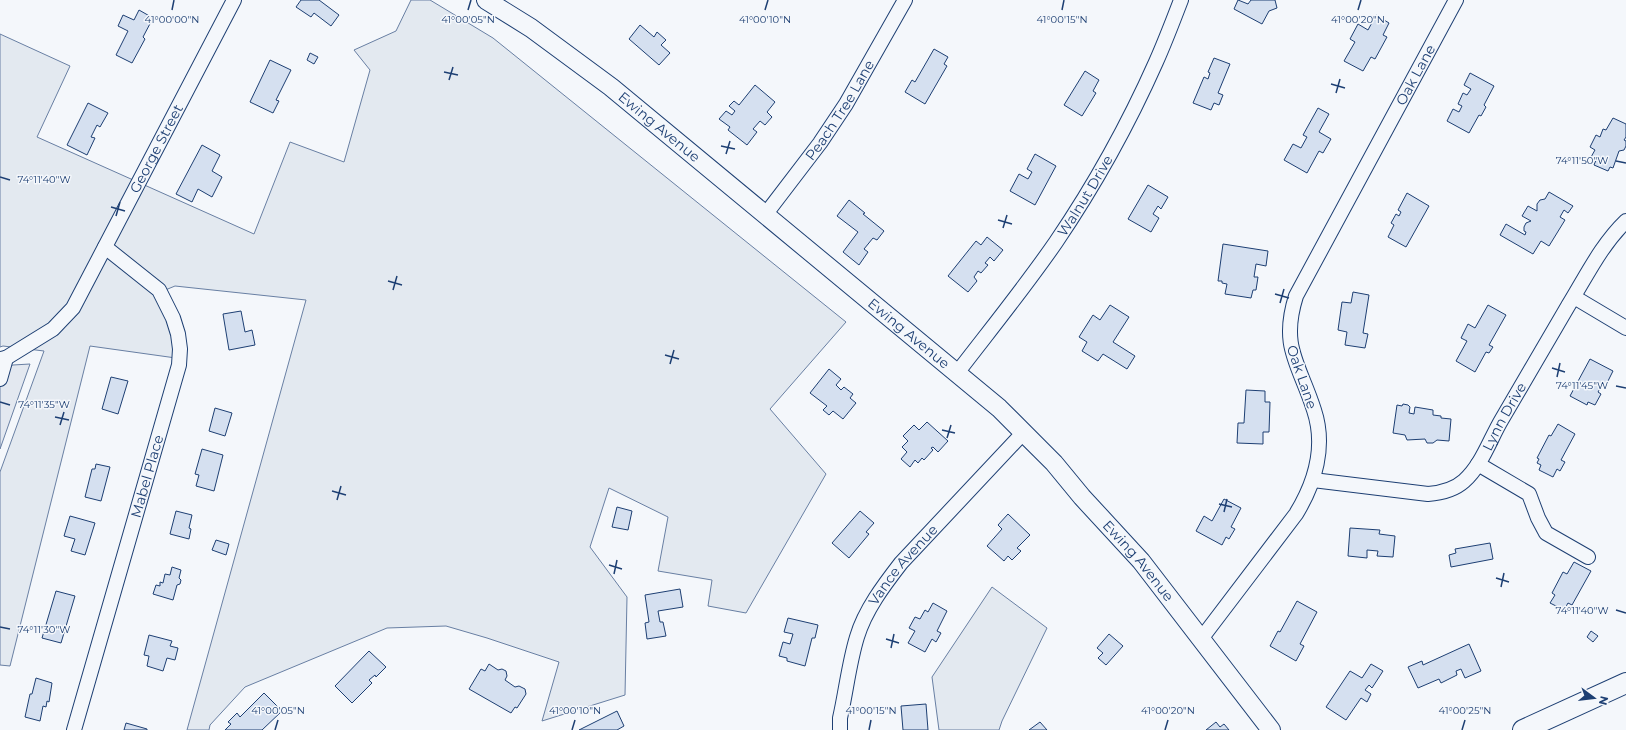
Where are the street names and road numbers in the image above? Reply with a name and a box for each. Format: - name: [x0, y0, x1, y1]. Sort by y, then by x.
- street label: Oak Lane: [1392, 41, 1439, 108]
- street label: Peach Tree Lane: [801, 57, 878, 164]
- street label: Ewing Avenue: [615, 88, 704, 166]
- street label: George Street: [126, 101, 187, 196]
- street label: Walnut Drive: [1053, 152, 1117, 240]
- street label: Ewing Avenue: [864, 294, 953, 373]
- street label: Oak Lane: [1283, 343, 1321, 411]
- street label: Lynn Drive: [1478, 379, 1530, 454]
- street label: Mabel Place: [127, 433, 167, 520]
- street label: Ewing Avenue: [1099, 516, 1178, 605]
- street label: Vance Avenue: [864, 521, 941, 609]

